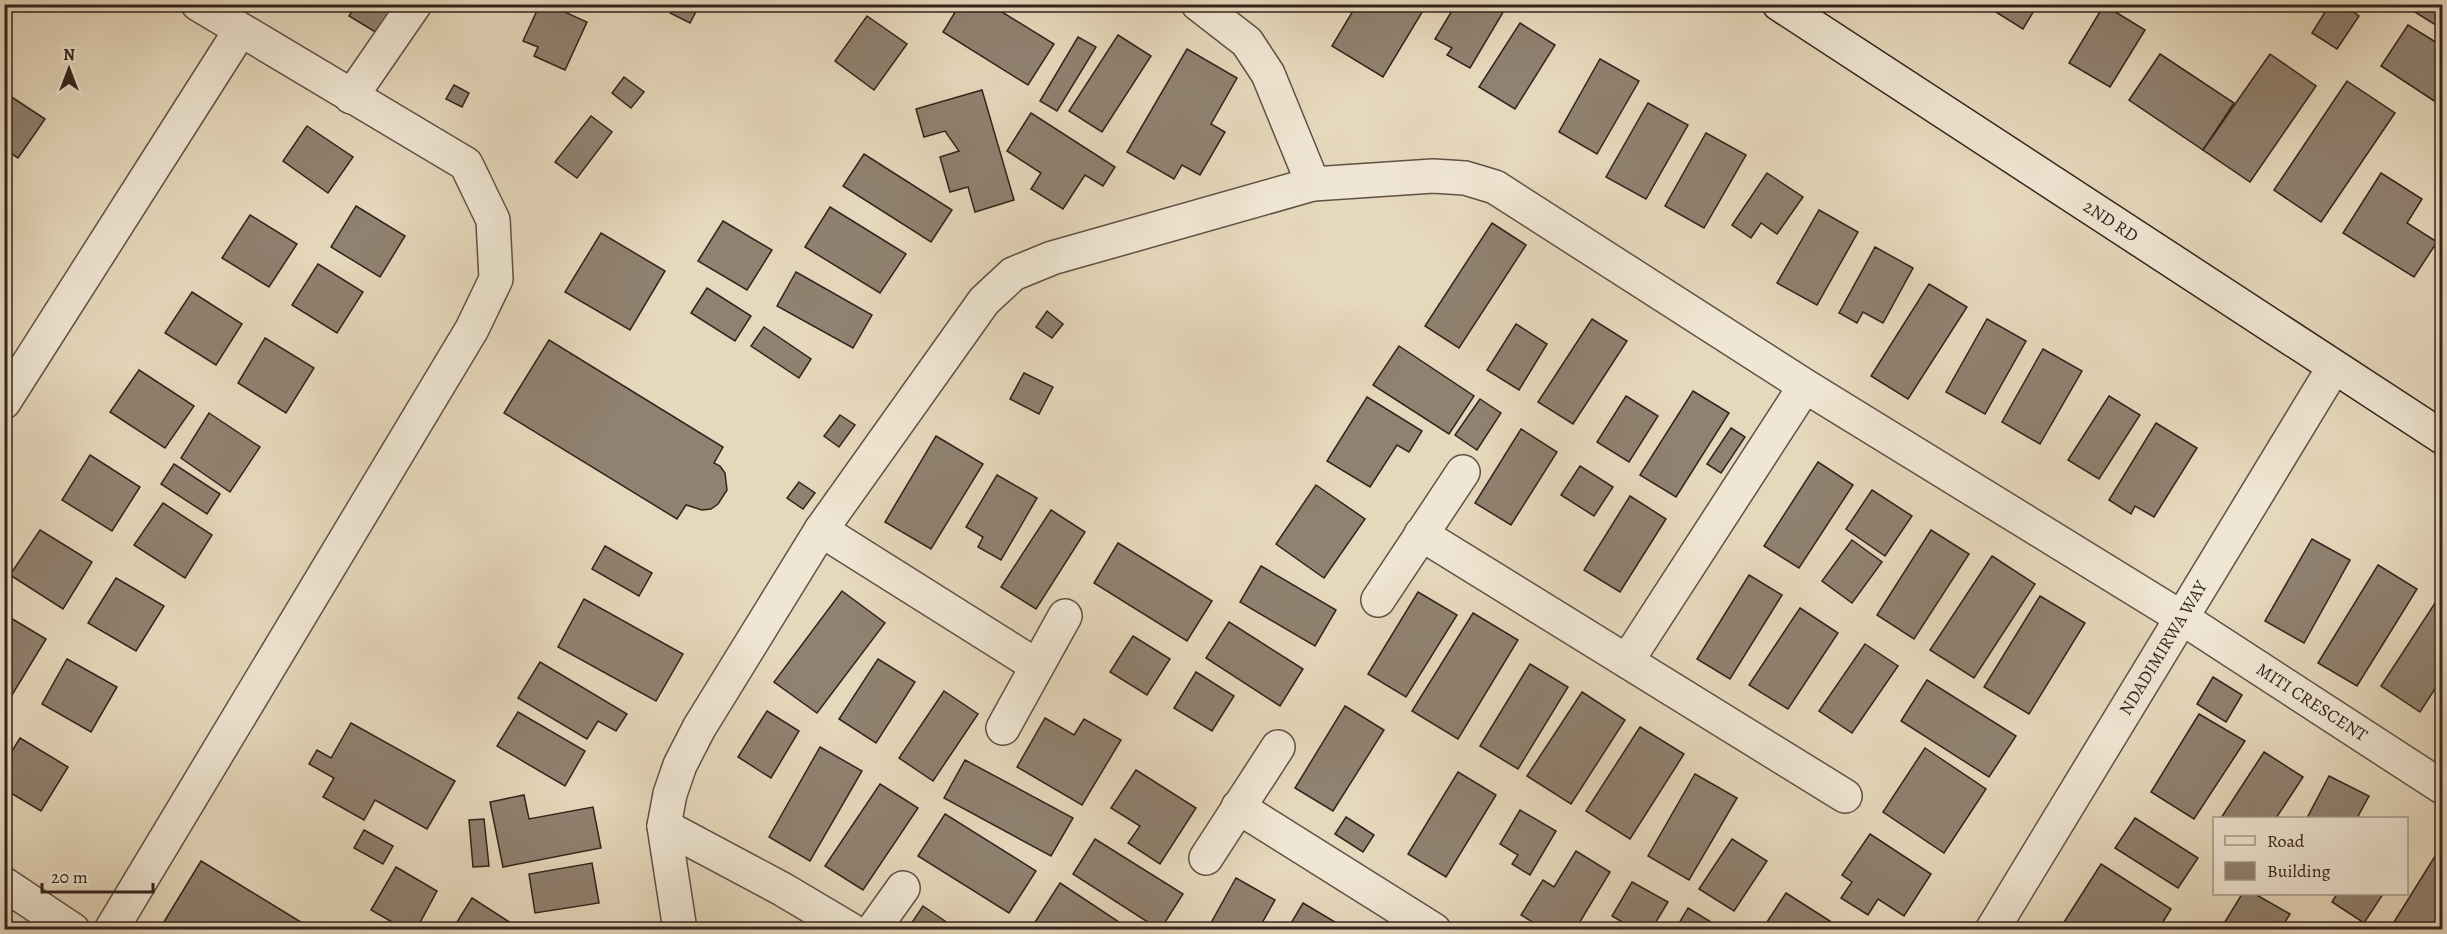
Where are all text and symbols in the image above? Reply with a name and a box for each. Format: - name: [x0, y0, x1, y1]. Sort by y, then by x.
- north arrow: [39, 39, 99, 99]
- text: N: [63, 44, 75, 66]
- street label: 2ND RD: [2079, 194, 2143, 248]
- street label: NDADIMIRWA WAY: [2113, 575, 2213, 720]
- street label: MITI CRESCENT: [2252, 657, 2372, 747]
- legend: [2213, 817, 2408, 895]
- text: Road: [2267, 829, 2305, 853]
- scale bar: [42, 856, 153, 894]
- text: Building: [2267, 859, 2331, 883]
- text: 20 m: [51, 865, 88, 889]

